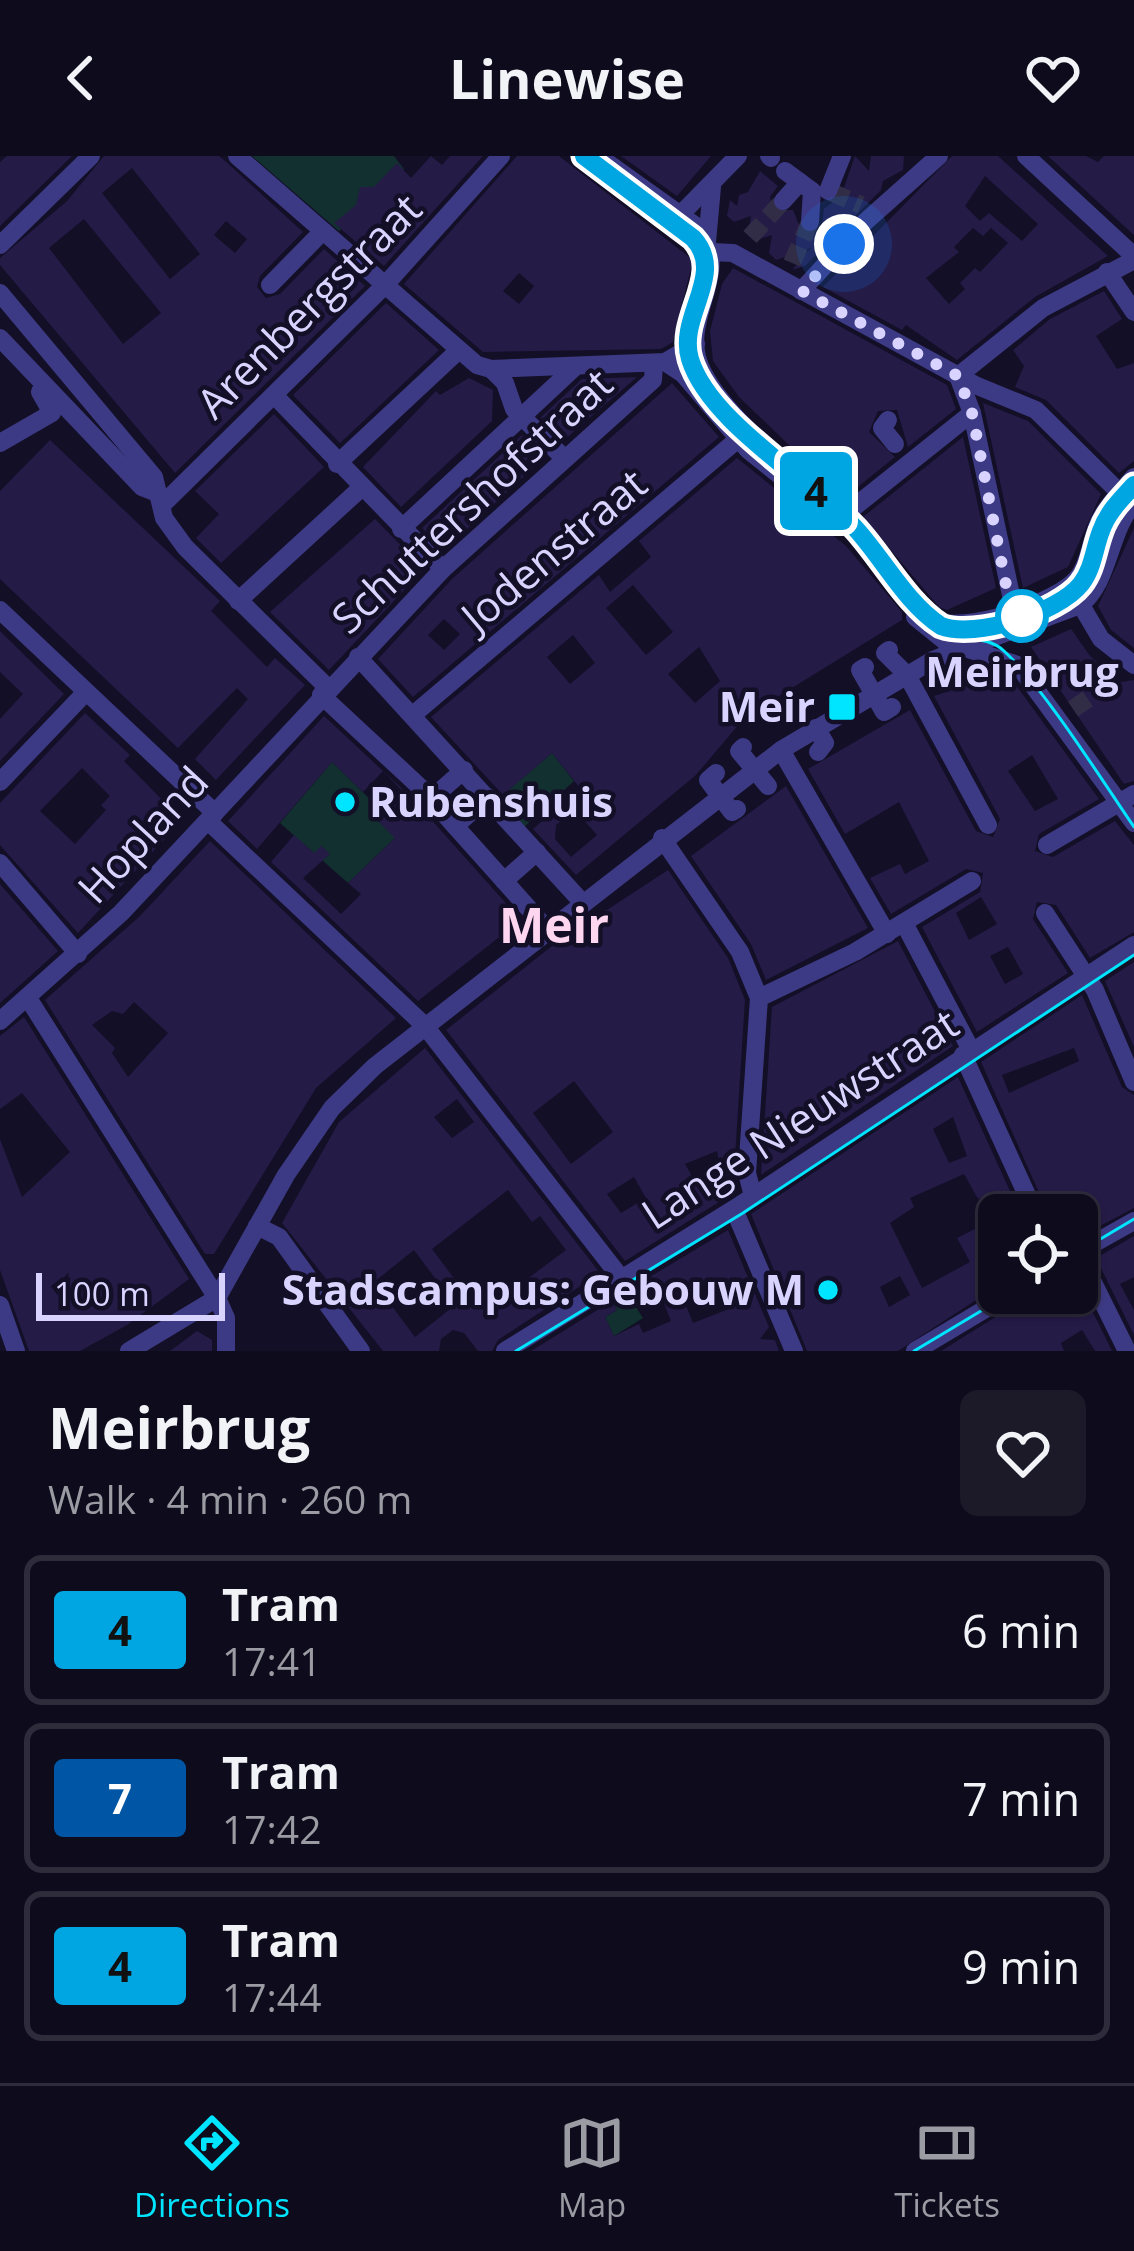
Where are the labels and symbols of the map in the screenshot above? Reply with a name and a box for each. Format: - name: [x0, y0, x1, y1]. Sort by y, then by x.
- street label: Arenbergstraat: [183, 180, 433, 430]
- your location: [814, 214, 874, 274]
- street label: Schuttershofstraat: [318, 355, 624, 645]
- line badge: 4: [777, 452, 855, 530]
- street label: Jodenstraat: [445, 455, 658, 646]
- marker: Meirbrug: [997, 591, 1047, 641]
- place label: Meirbrug: [925, 642, 1119, 699]
- place label: Meir: [719, 677, 815, 734]
- marker: Meir: [826, 691, 858, 723]
- street label: Hopland: [64, 753, 220, 915]
- place label: Rubenshuis: [369, 772, 613, 829]
- marker: Rubenshuis: [332, 789, 358, 815]
- district label: Meir: [499, 892, 609, 957]
- street label: Lange Nieuwstraat: [630, 994, 968, 1241]
- place label: Stadscampus: Gebouw M: [282, 1260, 804, 1317]
- scale bar: [36, 1267, 225, 1320]
- marker: Stadscampus: Gebouw M: [815, 1277, 841, 1303]

